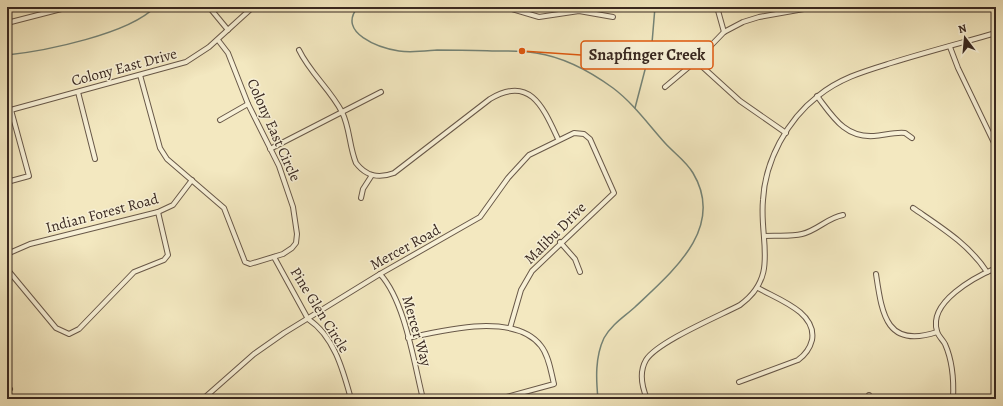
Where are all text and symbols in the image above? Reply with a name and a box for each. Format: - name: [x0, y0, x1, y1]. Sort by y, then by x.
- north arrow: [945, 18, 985, 58]
- text: N: [956, 21, 968, 37]
- callout: Snapfinger Creek: [581, 41, 713, 69]
- street label: Colony East Drive: [69, 43, 179, 91]
- text: Snapfinger Creek: [589, 44, 706, 66]
- street label: Colony East Circle: [242, 75, 306, 185]
- street label: Indian Forest Road: [43, 188, 161, 238]
- street label: Malibu Drive: [520, 198, 590, 268]
- street label: Mercer Road: [366, 219, 445, 275]
- street label: Pine Glen Circle: [286, 263, 354, 357]
- street label: Mercer Way: [397, 293, 437, 369]

